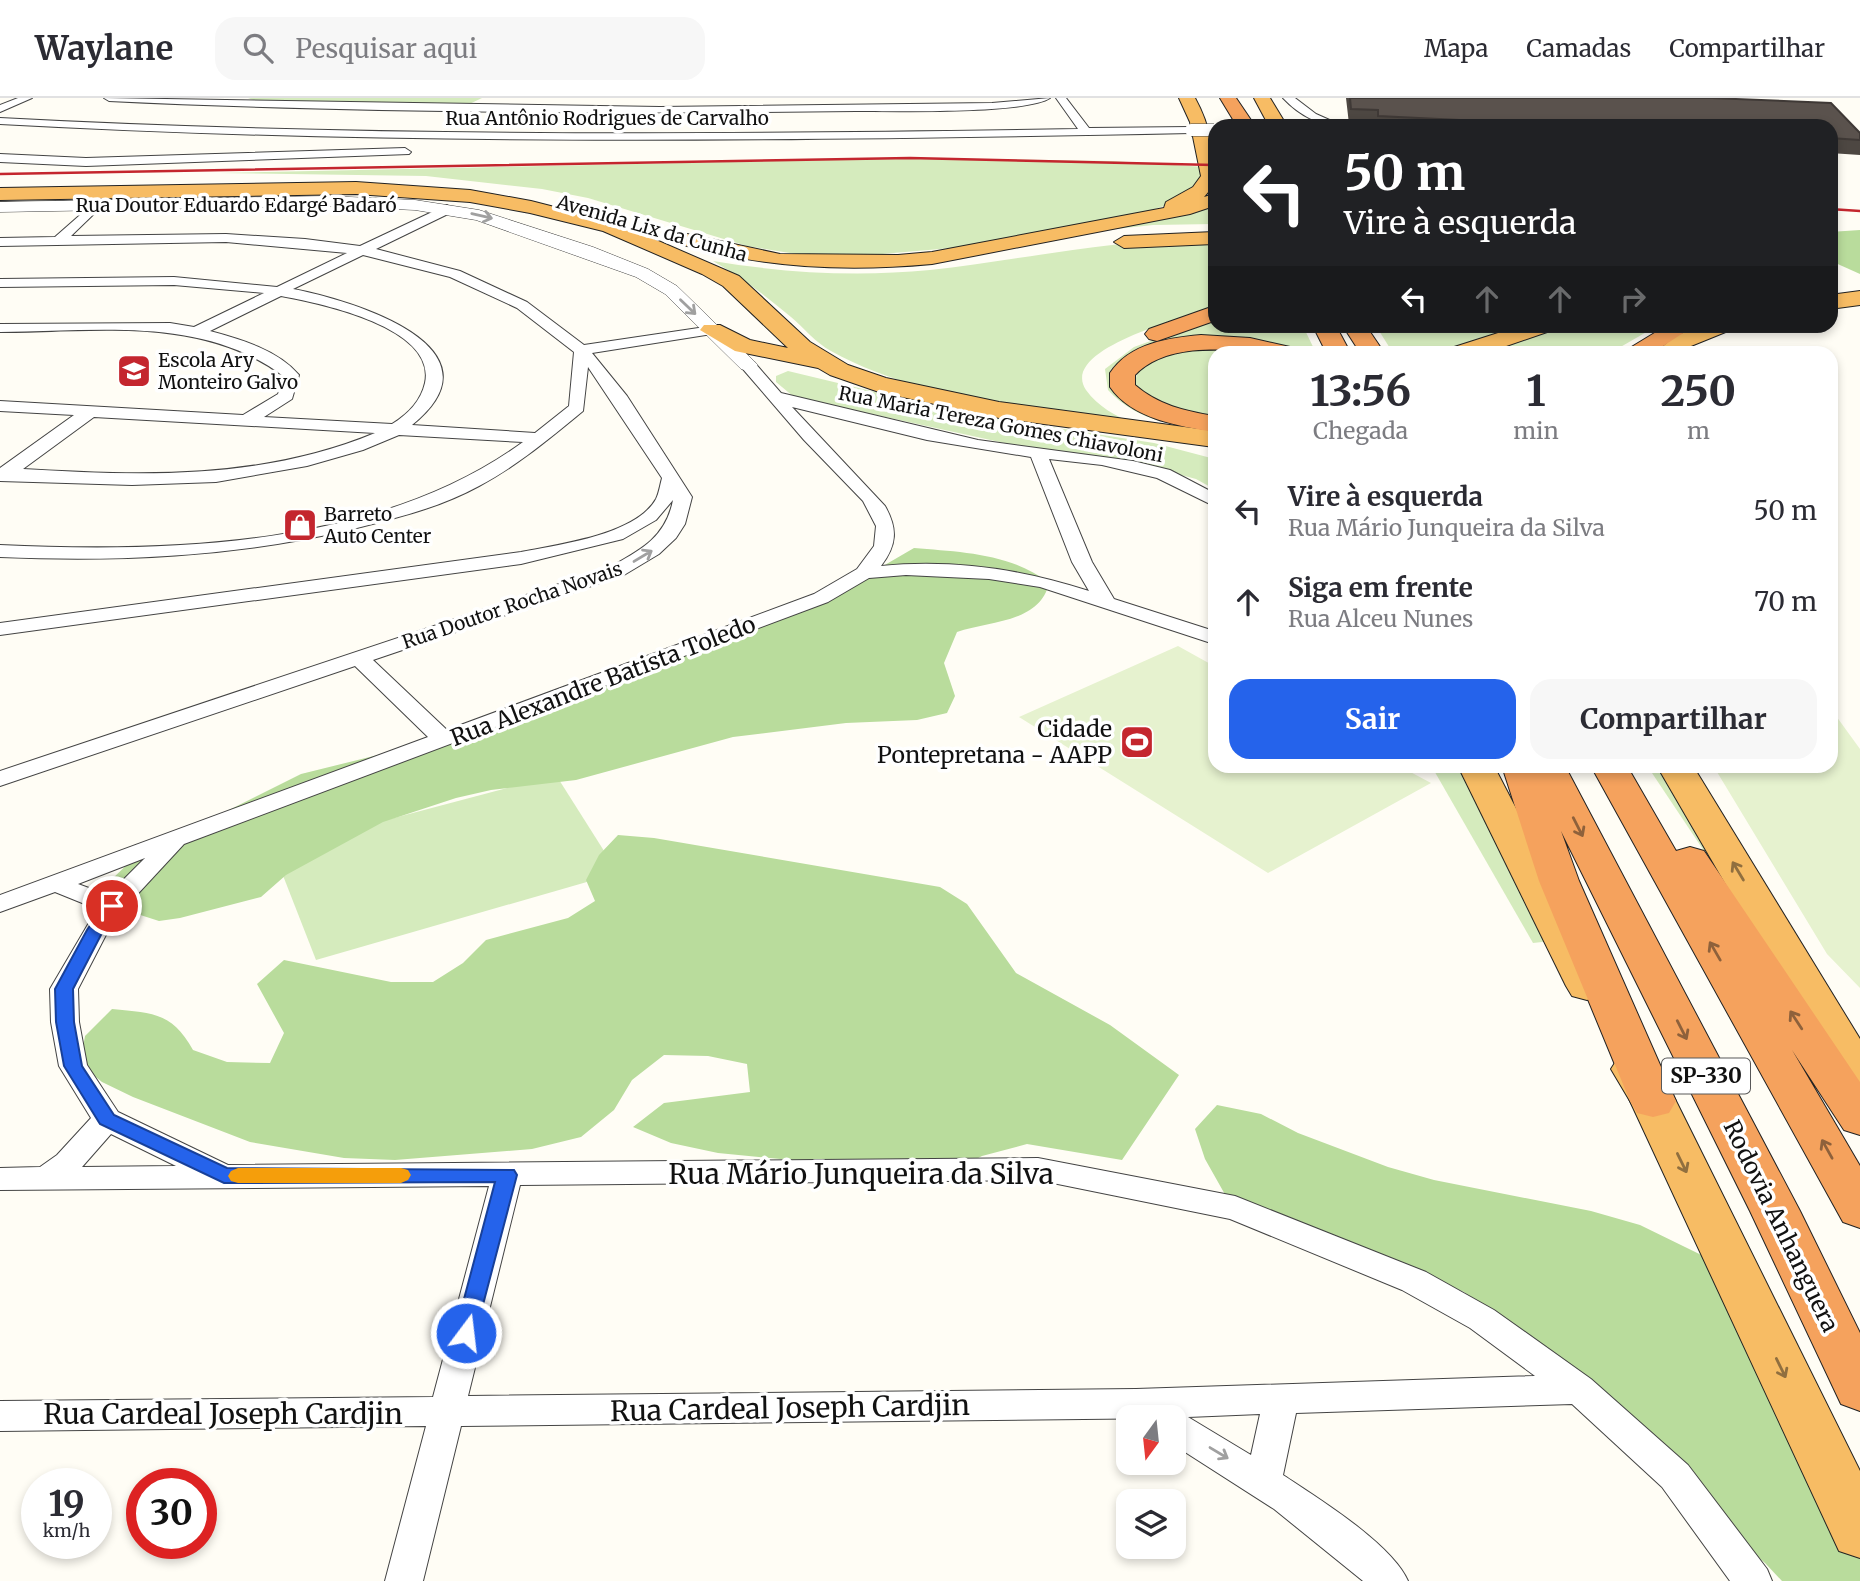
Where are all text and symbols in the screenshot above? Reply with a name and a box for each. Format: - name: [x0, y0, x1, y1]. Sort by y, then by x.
- search box: [215, 17, 705, 80]
- text: Waylane: [35, 28, 173, 69]
- icon: search: [239, 29, 277, 67]
- text: Pesquisar aqui: [295, 32, 477, 65]
- text: Mapa: [1424, 33, 1488, 64]
- text: Camadas: [1526, 33, 1631, 64]
- text: Compartilhar: [1669, 33, 1825, 64]
- street label: Rua Antônio Rodrigues de Carvalho: [445, 106, 769, 130]
- text: 50 m: [1344, 142, 1465, 203]
- icon: left: [1229, 147, 1320, 238]
- street label: Avenida Lix da Cunha: [553, 189, 750, 267]
- street label: Rua Doutor Eduardo Edargé Badaró: [75, 193, 397, 217]
- text: Vire à esquerda: [1344, 203, 1576, 243]
- one-way arrow: [470, 210, 493, 223]
- icon: left: [1395, 280, 1433, 318]
- icon: ahead: [1468, 280, 1506, 318]
- icon: ahead: [1541, 280, 1579, 318]
- icon: right: [1614, 280, 1652, 318]
- one-way arrow: [679, 298, 696, 315]
- place label: Escola Ary Monteiro Galvo: [158, 348, 298, 394]
- school or university icon: Escola Ary Monteiro Galvo: [115, 352, 153, 390]
- text: 13:56: [1310, 365, 1411, 417]
- text: 1: [1526, 365, 1546, 417]
- text: 250: [1661, 365, 1736, 417]
- street label: Rua Maria Tereza Gomes Chiavoloni: [837, 381, 1165, 467]
- text: Chegada: [1313, 416, 1408, 445]
- text: min: [1513, 416, 1559, 445]
- text: m: [1687, 416, 1710, 445]
- text: Vire à esquerda: [1288, 480, 1483, 513]
- icon: left: [1229, 492, 1267, 530]
- text: 50 m: [1753, 494, 1817, 527]
- place label: Barreto Auto Center: [323, 502, 432, 548]
- shop icon: Barreto Auto Center: [281, 506, 319, 544]
- text: Rua Mário Junqueira da Silva: [1288, 513, 1605, 542]
- one-way arrow: [633, 549, 653, 563]
- street label: Rua Doutor Rocha Novais: [399, 556, 625, 654]
- text: Siga em frente: [1288, 571, 1473, 604]
- icon: ahead: [1229, 583, 1267, 621]
- text: 70 m: [1754, 585, 1817, 618]
- text: Rua Alceu Nunes: [1288, 604, 1473, 633]
- street label: Rua Alexandre Batista Toledo: [446, 609, 759, 752]
- button: Sair: [1229, 679, 1516, 759]
- button: Compartilhar: [1530, 679, 1817, 759]
- place label: Cidade Pontepretana - AAPP: [877, 714, 1112, 769]
- sports icon: Cidade Pontepretana - AAPP: [1118, 723, 1156, 761]
- one-way arrow: [1572, 816, 1585, 837]
- one-way arrow: [1731, 861, 1745, 881]
- pin: [82, 876, 142, 936]
- icon: arrive: [93, 887, 131, 925]
- one-way arrow: [1708, 941, 1722, 961]
- one-way arrow: [1788, 1010, 1802, 1030]
- one-way arrow: [1675, 1019, 1689, 1039]
- road number: SP-330: [1662, 1058, 1750, 1094]
- street label: Rodovia Anhanguera: [1718, 1115, 1845, 1336]
- one-way arrow: [1820, 1139, 1834, 1159]
- one-way arrow: [1676, 1152, 1690, 1173]
- street label: Rua Mário Junqueira da Silva: [668, 1156, 1054, 1192]
- position arrow: [429, 1296, 503, 1370]
- one-way arrow: [1775, 1357, 1788, 1378]
- street label: Rua Cardeal Joseph Cardjin: [610, 1387, 970, 1429]
- street label: Rua Cardeal Joseph Cardjin: [43, 1396, 403, 1432]
- north arrow: [1116, 1405, 1186, 1475]
- map controls: [1116, 1405, 1186, 1559]
- one-way arrow: [1209, 1446, 1229, 1460]
- speed limit sign: 30: [126, 1468, 217, 1559]
- text: 19: [48, 1482, 85, 1526]
- button: layers: [1116, 1489, 1186, 1559]
- text: km/h: [43, 1519, 90, 1542]

